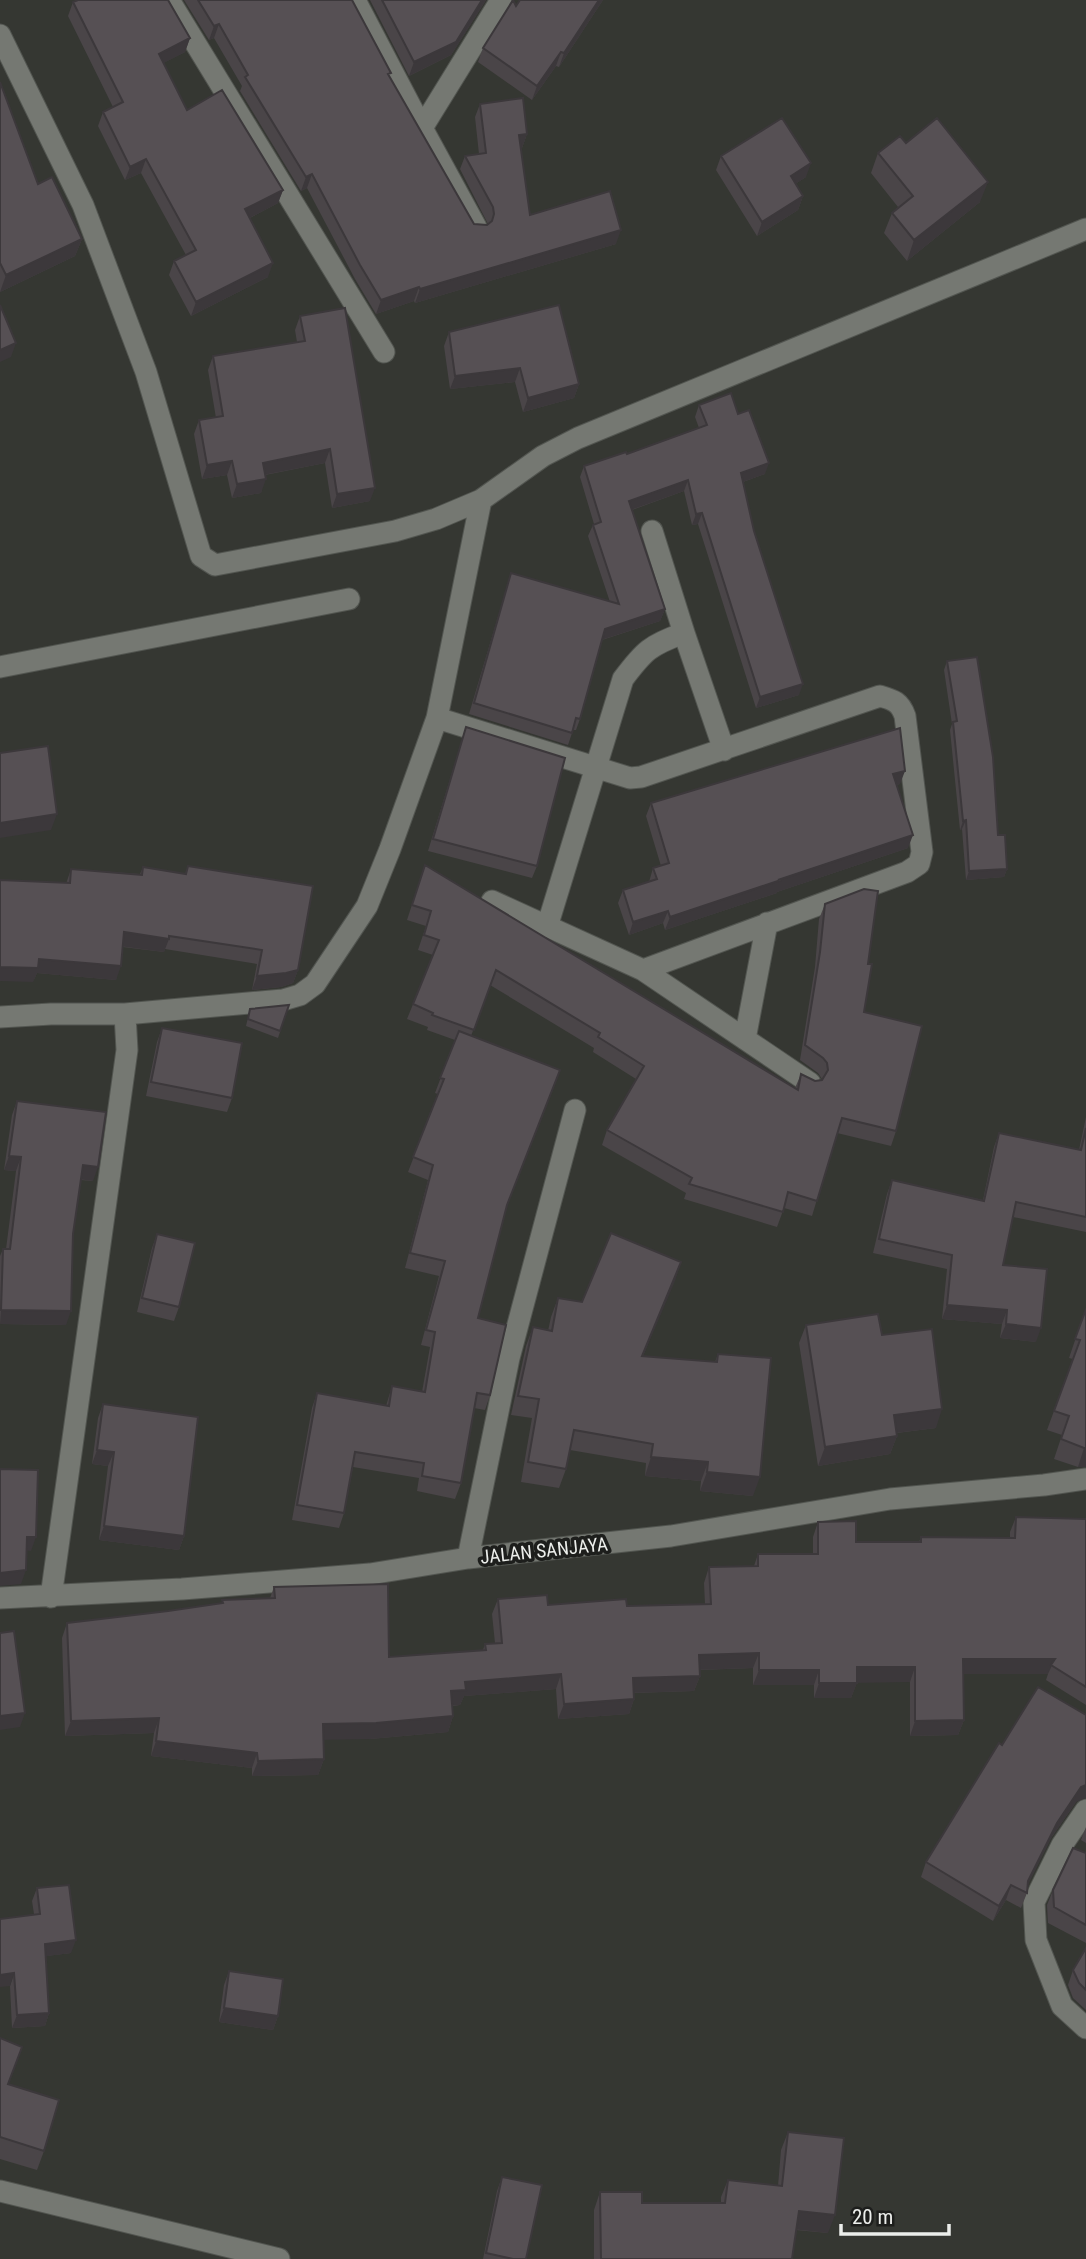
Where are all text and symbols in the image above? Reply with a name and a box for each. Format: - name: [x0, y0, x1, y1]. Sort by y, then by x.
- street label: JALAN SANJAYA: [479, 1532, 609, 1569]
- scale bar: [841, 2192, 950, 2236]
- text: 20 m: [852, 2205, 893, 2229]

